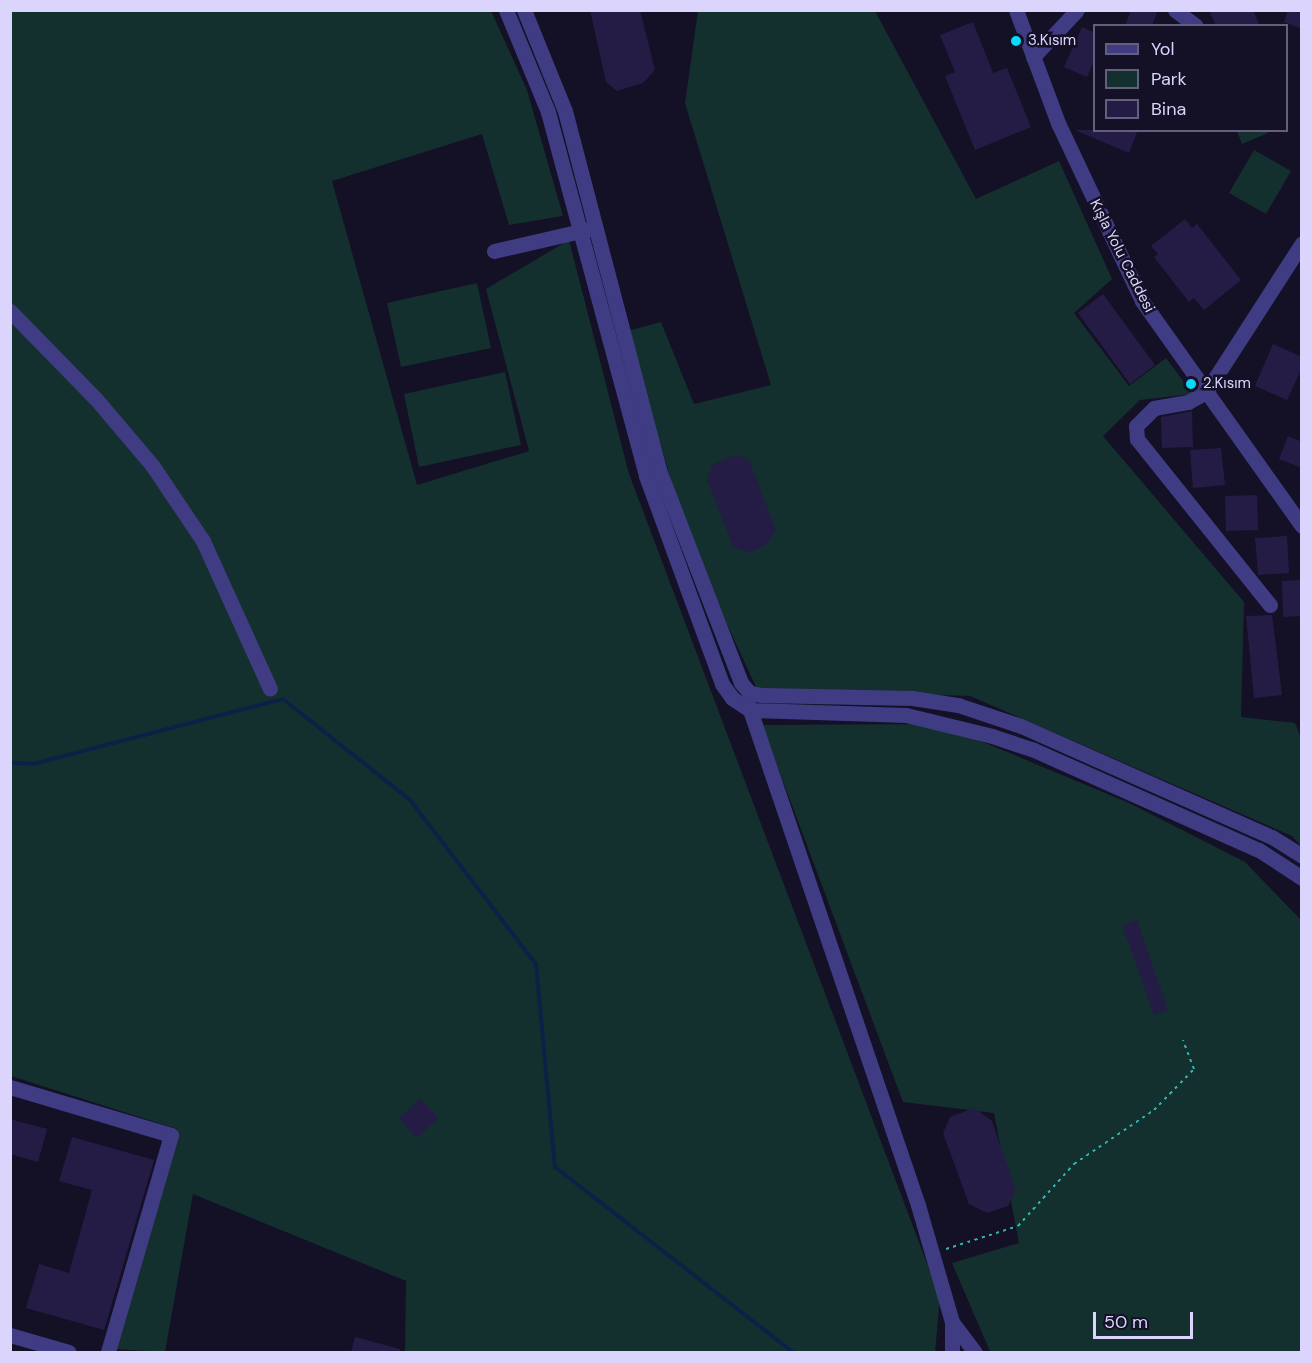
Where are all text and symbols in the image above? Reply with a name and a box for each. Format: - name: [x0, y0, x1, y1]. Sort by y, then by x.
- legend: [1093, 24, 1288, 132]
- place label: 3.Kısım: [1028, 32, 1076, 50]
- marker: 3.Kısım: [1009, 34, 1023, 48]
- text: Yol: [1151, 37, 1175, 61]
- text: Park: [1151, 67, 1187, 91]
- text: Bina: [1151, 97, 1186, 121]
- street label: Kışla Yolu Caddesi: [1086, 196, 1158, 316]
- place label: 2.Kısım: [1203, 375, 1251, 393]
- marker: 2.Kısım: [1184, 377, 1198, 391]
- scale bar: [1096, 1300, 1196, 1338]
- text: 50 m: [1104, 1310, 1148, 1334]

